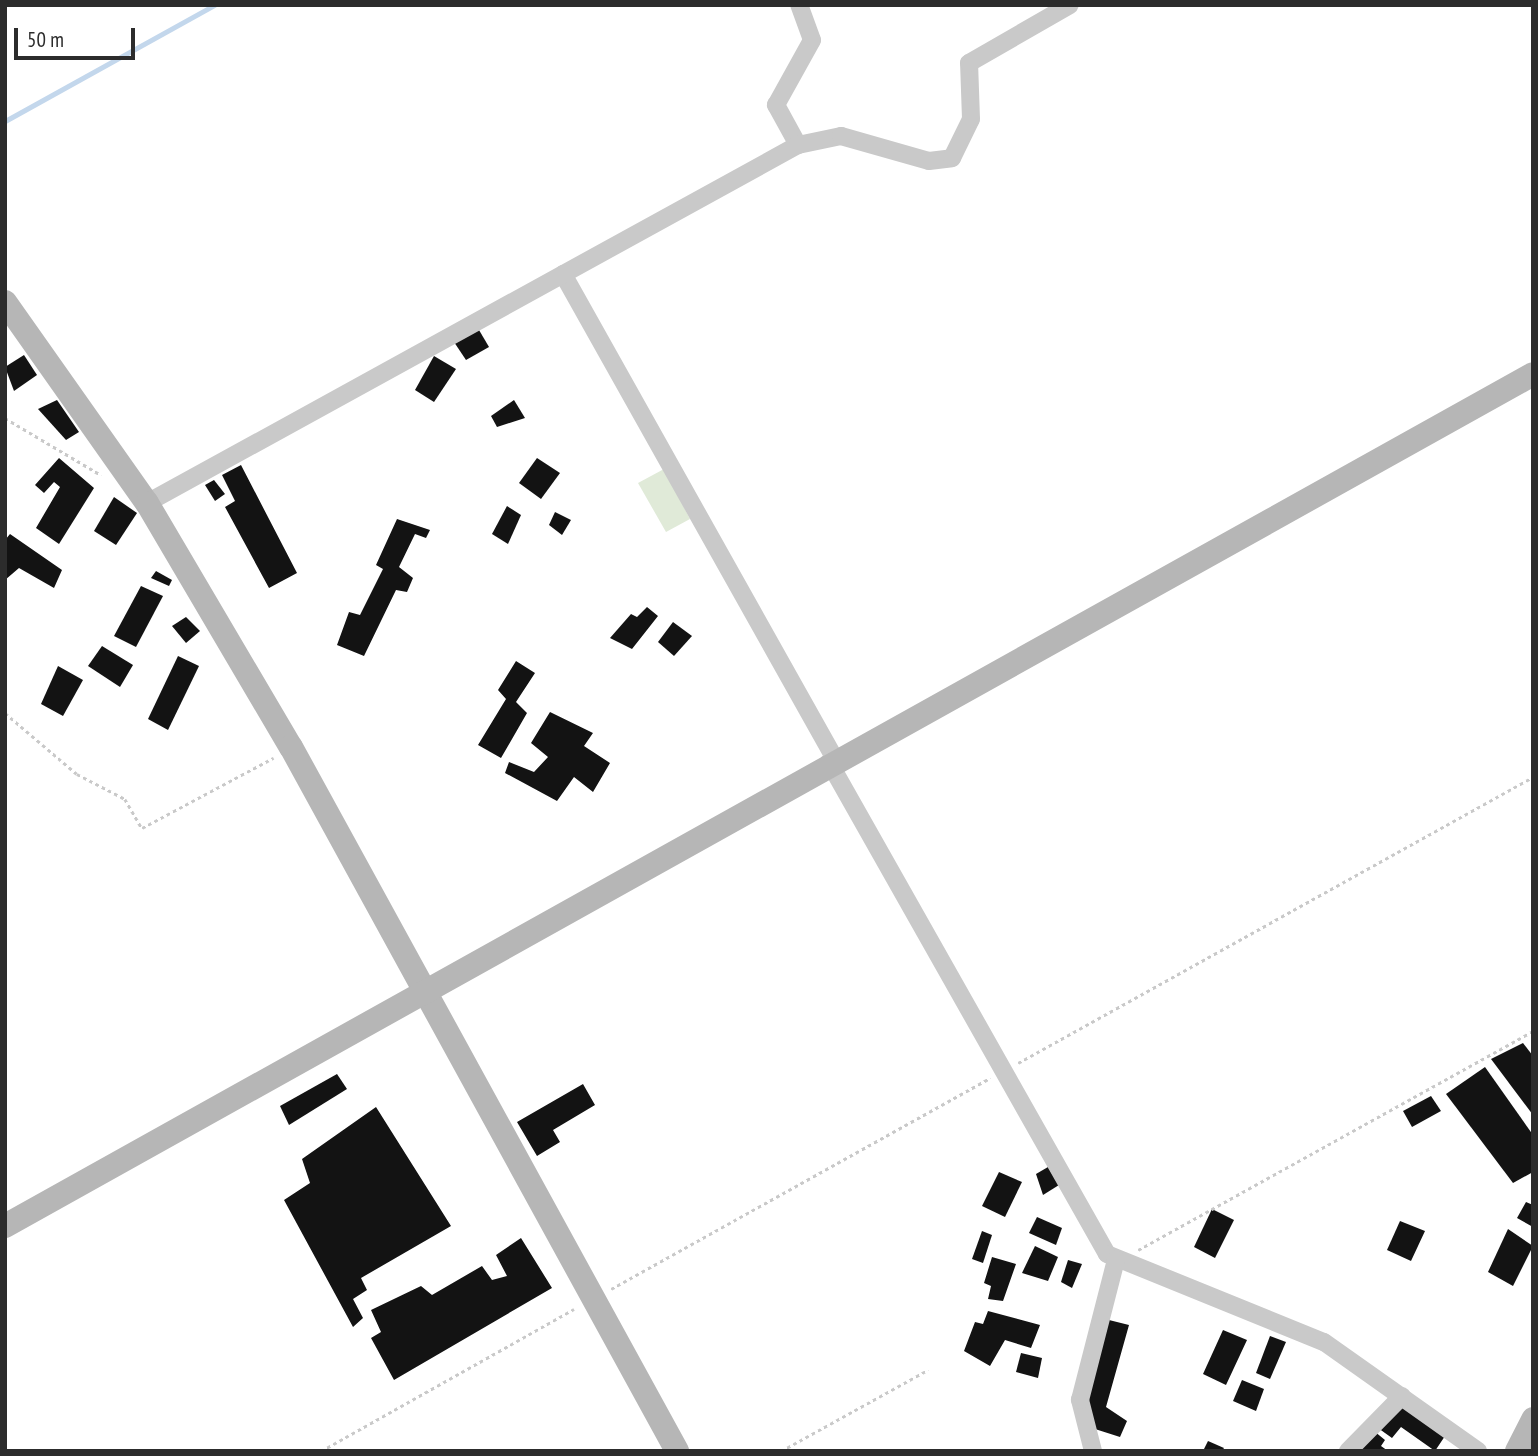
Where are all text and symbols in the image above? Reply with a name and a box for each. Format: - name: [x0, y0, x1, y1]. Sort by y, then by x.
- scale bar: [18, 14, 138, 58]
- text: 50 m: [27, 26, 64, 53]

